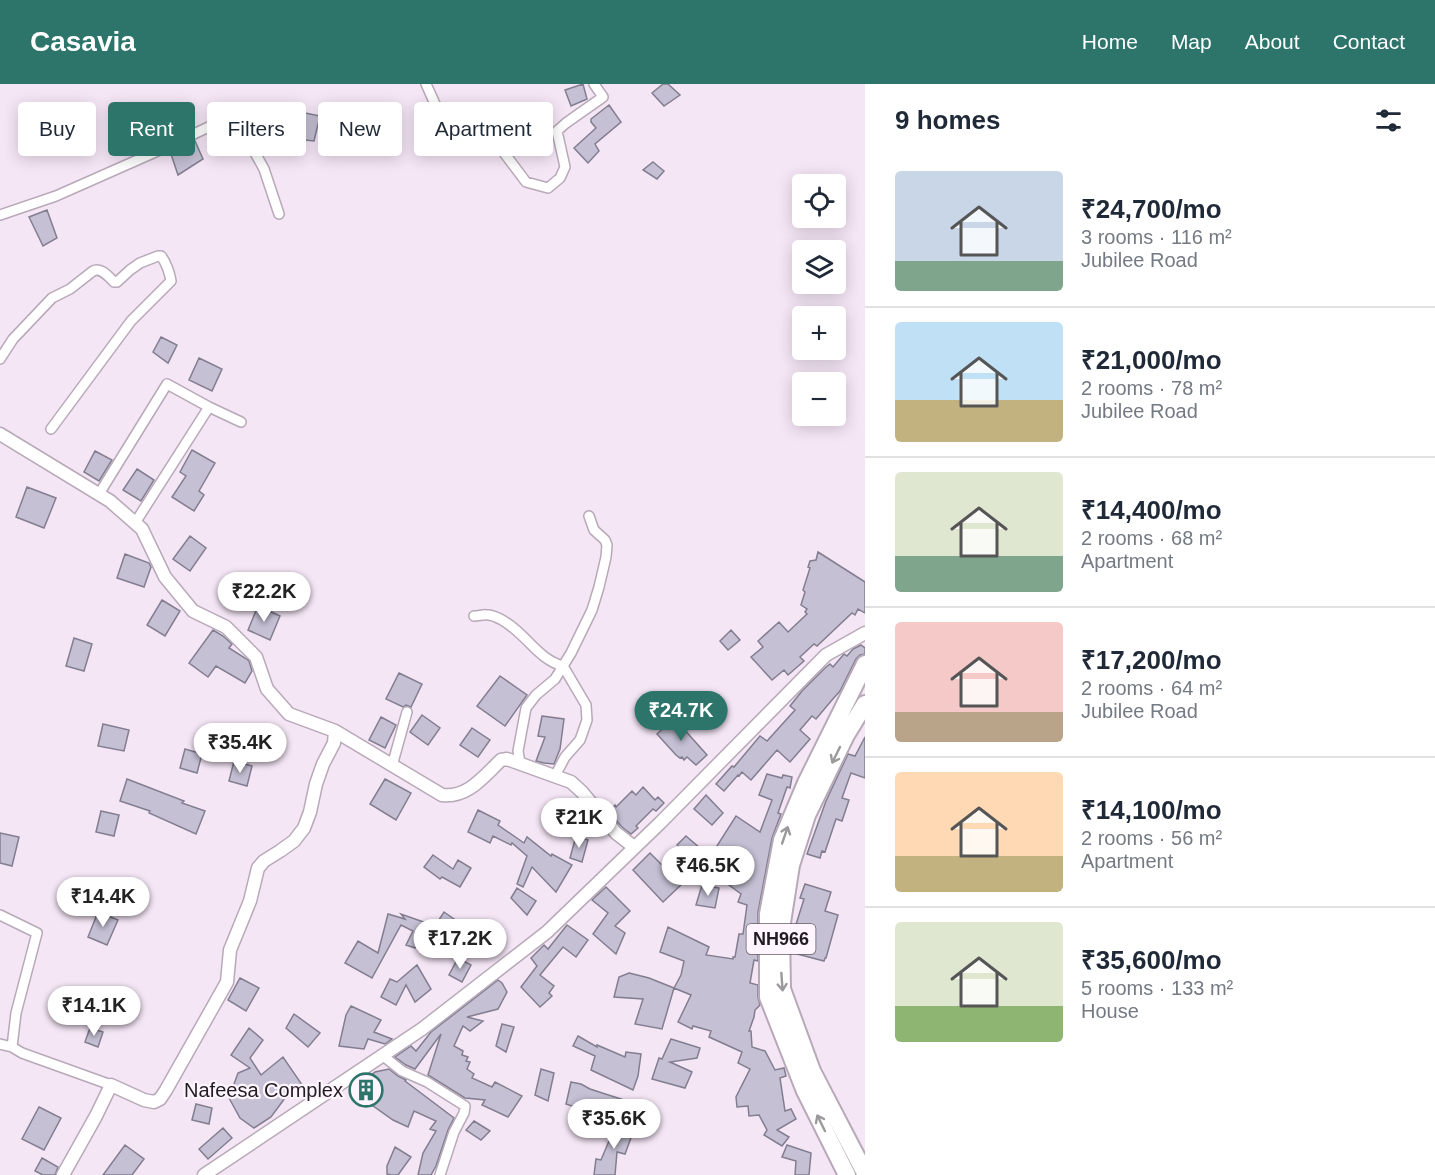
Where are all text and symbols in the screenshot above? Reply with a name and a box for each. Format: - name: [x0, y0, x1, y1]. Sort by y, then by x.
- text: Casavia: [30, 26, 136, 57]
- text: Home: [1082, 30, 1138, 53]
- text: Map: [1171, 30, 1212, 53]
- text: About: [1245, 30, 1300, 53]
- text: Contact: [1333, 30, 1405, 53]
- chip: Buy: [18, 102, 96, 156]
- chip: Rent: [108, 102, 195, 156]
- chip: Filters: [207, 102, 306, 156]
- chip: New: [318, 102, 402, 156]
- chip: Apartment: [414, 102, 553, 156]
- icon: filters: [1372, 104, 1405, 137]
- text: 9 homes: [895, 105, 1001, 135]
- map controls: [792, 174, 846, 426]
- button: locate: [792, 174, 846, 228]
- text: ₹24,700/mo: [1081, 194, 1222, 224]
- icon: home: [943, 195, 1015, 267]
- text: 3 rooms · 116 m²: [1081, 226, 1232, 248]
- button: layers: [792, 240, 846, 294]
- text: Jubilee Road: [1081, 249, 1198, 271]
- button: +: [792, 306, 846, 360]
- text: ₹21,000/mo: [1081, 345, 1222, 375]
- icon: home: [943, 346, 1015, 418]
- button: −: [792, 372, 846, 426]
- text: 2 rooms · 78 m²: [1081, 377, 1222, 399]
- text: Jubilee Road: [1081, 400, 1198, 422]
- text: ₹14,400/mo: [1081, 495, 1222, 525]
- icon: home: [943, 496, 1015, 568]
- text: 2 rooms · 68 m²: [1081, 527, 1222, 549]
- text: Apartment: [1081, 550, 1173, 572]
- pin: ₹22.2K: [215, 572, 313, 623]
- text: ₹22.2K: [232, 580, 296, 602]
- text: ₹17,200/mo: [1081, 645, 1222, 675]
- icon: home: [943, 646, 1015, 718]
- text: 2 rooms · 64 m²: [1081, 677, 1222, 699]
- pin: ₹24.7K: [632, 691, 730, 742]
- text: ₹24.7K: [649, 699, 713, 721]
- text: Jubilee Road: [1081, 700, 1198, 722]
- pin: ₹35.4K: [191, 723, 289, 774]
- text: ₹35.4K: [208, 731, 272, 753]
- one-way arrow: [830, 746, 842, 764]
- text: ₹14,100/mo: [1081, 795, 1222, 825]
- icon: home: [943, 796, 1015, 868]
- pin: ₹21K: [543, 798, 615, 849]
- text: ₹21K: [555, 806, 603, 828]
- one-way arrow: [780, 826, 791, 845]
- text: 2 rooms · 56 m²: [1081, 827, 1222, 849]
- pin: ₹46.5K: [659, 846, 757, 897]
- text: Apartment: [1081, 850, 1173, 872]
- text: ₹46.5K: [676, 854, 740, 876]
- pin: ₹14.4K: [54, 877, 152, 928]
- text: ₹14.4K: [71, 885, 135, 907]
- pin: ₹17.2K: [411, 919, 509, 970]
- road number: NH966: [746, 924, 816, 954]
- text: ₹17.2K: [428, 927, 492, 949]
- text: ₹35,600/mo: [1081, 945, 1222, 975]
- icon: home: [943, 946, 1015, 1018]
- one-way arrow: [777, 971, 788, 991]
- text: 5 rooms · 133 m²: [1081, 977, 1233, 999]
- pin: ₹14.1K: [45, 986, 143, 1037]
- text: ₹14.1K: [62, 994, 126, 1016]
- text: House: [1081, 1000, 1139, 1022]
- building icon: Nafeesa Complex: [348, 1072, 384, 1108]
- place label: Nafeesa Complex: [184, 1079, 343, 1101]
- pin: ₹35.6K: [565, 1099, 663, 1150]
- text: ₹35.6K: [582, 1107, 646, 1129]
- one-way arrow: [814, 1114, 826, 1132]

